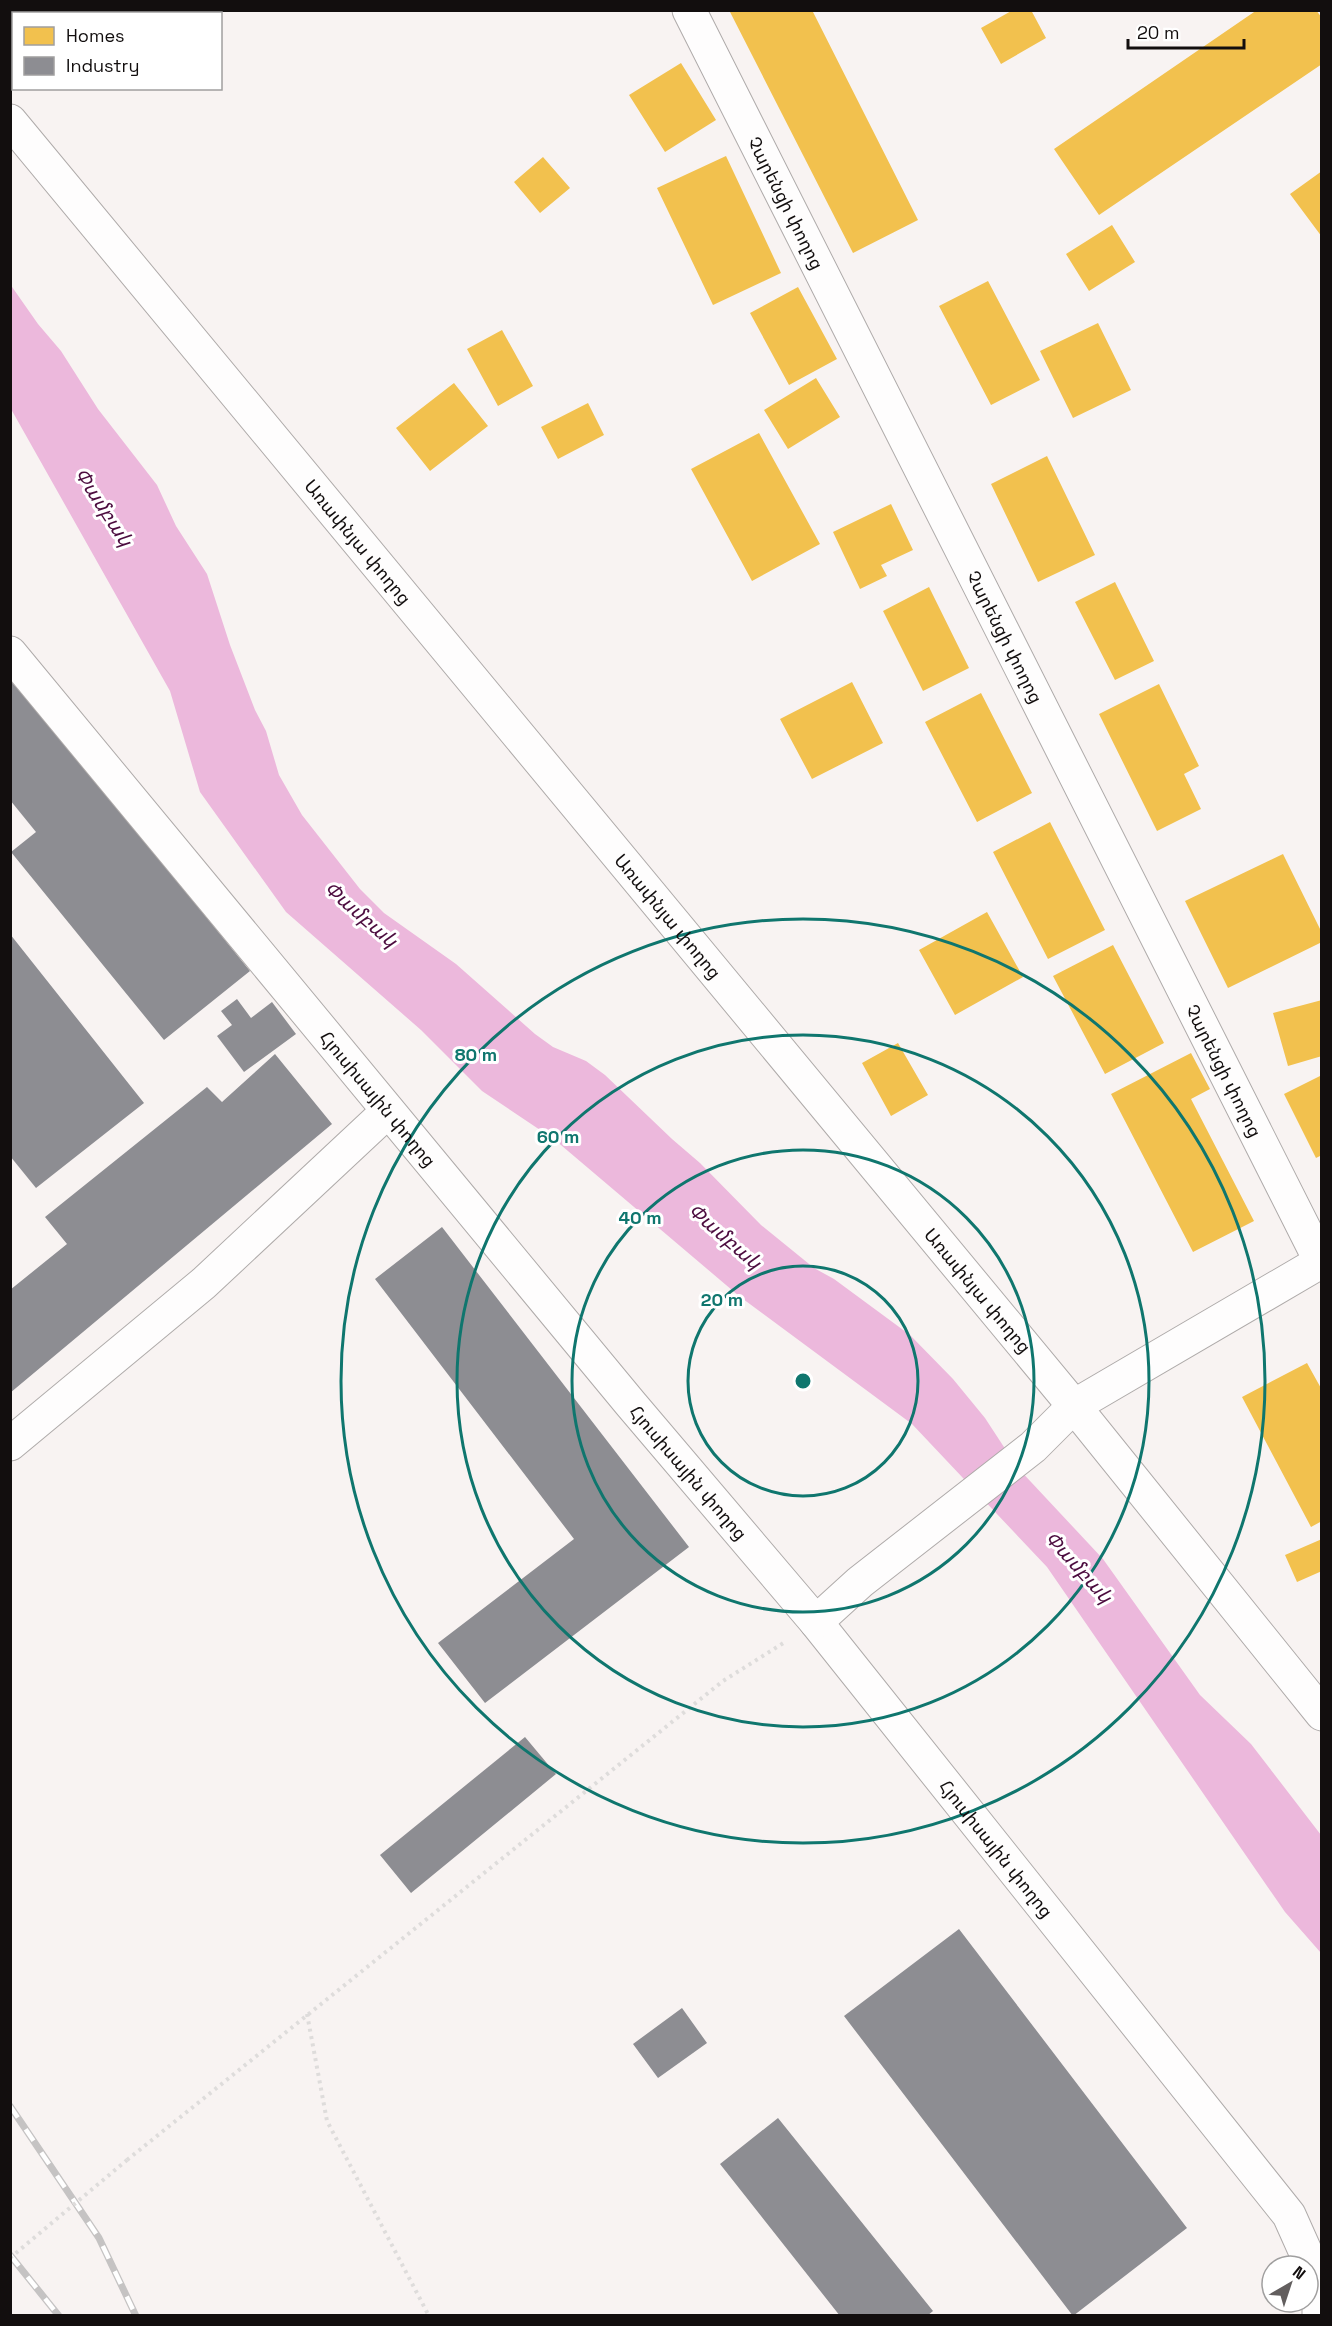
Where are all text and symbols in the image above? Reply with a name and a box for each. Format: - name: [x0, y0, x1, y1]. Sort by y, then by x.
- legend: [12, 12, 222, 90]
- scale bar: [1128, 12, 1244, 50]
- text: 20 m: [1137, 21, 1180, 44]
- text: Homes: [66, 24, 125, 47]
- text: Industry: [66, 54, 139, 77]
- street label: Չարենցի փողոց: [743, 133, 829, 273]
- water label: Փամբակ: [69, 463, 140, 552]
- street label: Առափնյա փողոց: [300, 474, 417, 609]
- street label: Չարենցի փողոց: [962, 566, 1048, 707]
- street label: Առափնյա փողոց: [610, 849, 727, 983]
- water label: Փամբակ: [319, 875, 404, 954]
- street label: Չարենցի փողոց: [1181, 1000, 1267, 1141]
- street label: Հյուսիսային փողոց: [315, 1026, 441, 1171]
- text: 80 m: [455, 1043, 497, 1066]
- text: 60 m: [537, 1125, 579, 1148]
- water label: Փամբակ: [683, 1197, 768, 1276]
- text: 40 m: [618, 1206, 662, 1229]
- street label: Առափնյա փողոց: [920, 1223, 1037, 1357]
- text: 20 m: [701, 1288, 743, 1311]
- centre of rings: [793, 1371, 813, 1391]
- street label: Հյուսիսային փողոց: [625, 1400, 753, 1544]
- water label: Փամբակ: [1040, 1525, 1119, 1609]
- street label: Հյուսիսային փողոց: [935, 1775, 1059, 1922]
- north arrow: [1260, 2254, 1320, 2314]
- text: N: [1288, 2261, 1310, 2284]

